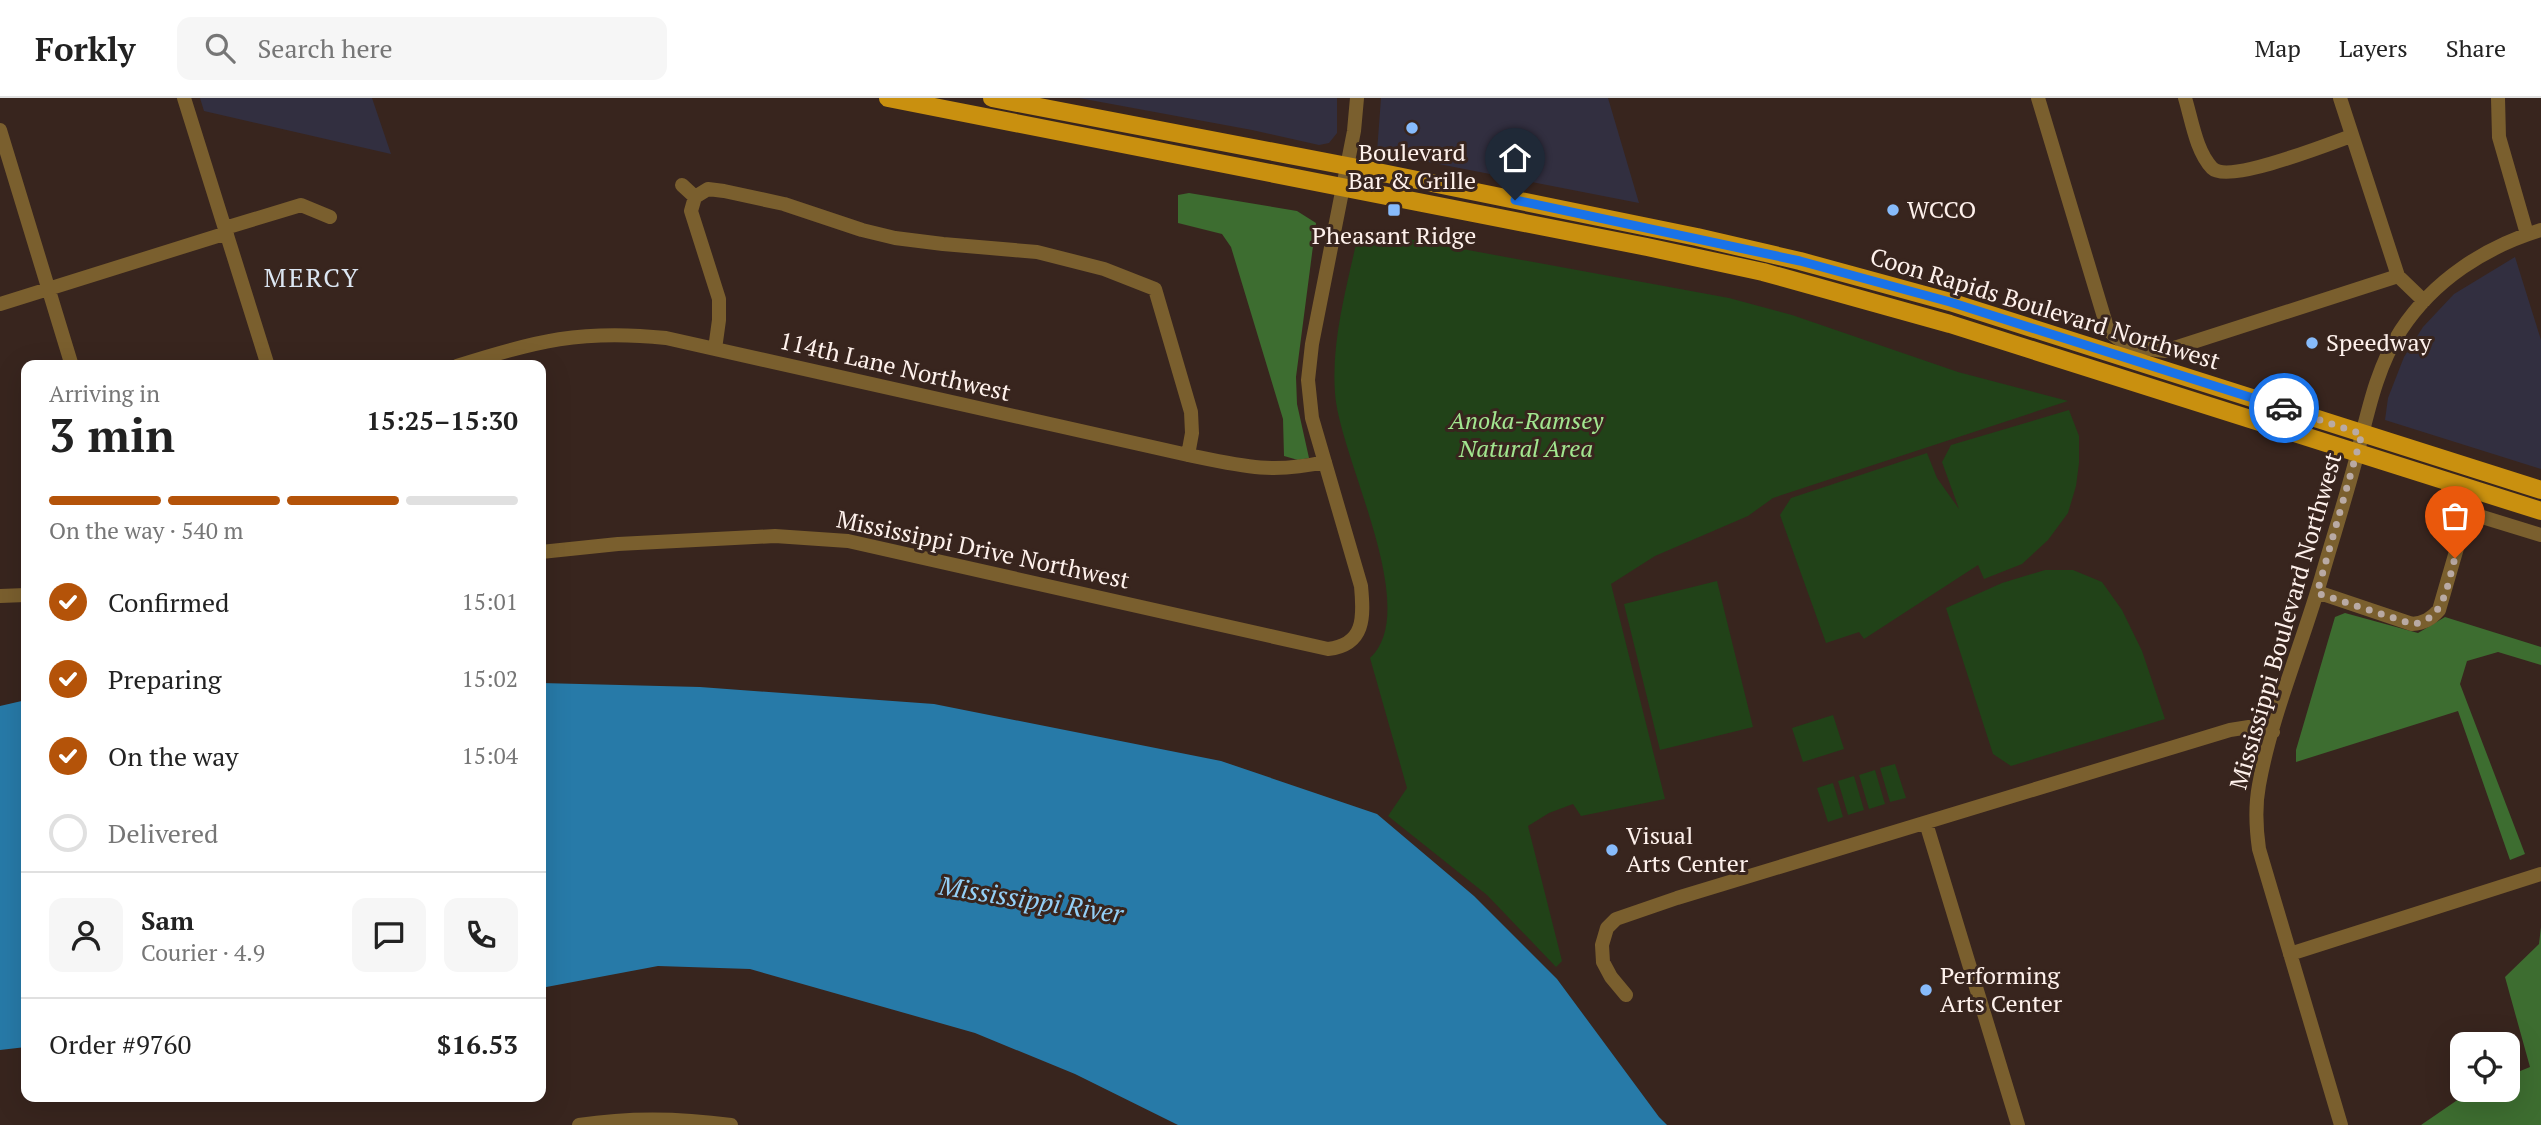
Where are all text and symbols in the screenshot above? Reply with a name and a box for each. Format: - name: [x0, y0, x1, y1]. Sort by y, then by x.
- search box: [177, 17, 667, 80]
- text: Forkly: [35, 27, 135, 70]
- icon: search: [201, 29, 239, 67]
- text: Search here: [257, 31, 393, 65]
- text: Map: [2254, 32, 2301, 64]
- text: Layers: [2339, 32, 2408, 64]
- text: Share: [2446, 32, 2506, 64]
- marker: Boulevard Bar & Grille: [1404, 120, 1420, 136]
- pin: [1485, 128, 1545, 200]
- place label: Boulevard Bar & Grille: [1348, 136, 1476, 196]
- icon: home: [1496, 139, 1534, 177]
- place label: WCCO: [1907, 193, 1976, 225]
- marker: Pheasant Ridge: [1386, 202, 1402, 218]
- marker: WCCO: [1885, 202, 1901, 218]
- place label: Pheasant Ridge: [1312, 219, 1476, 251]
- street label: Coon Rapids Boulevard Northwest: [1866, 240, 2224, 377]
- district label: MERCY: [264, 260, 360, 294]
- street label: 114th Lane Northwest: [777, 324, 1014, 408]
- place label: Speedway: [2326, 326, 2433, 358]
- marker: Speedway: [2304, 335, 2320, 351]
- courier: [2249, 373, 2319, 443]
- text: Arriving in: [49, 378, 160, 409]
- icon: car: [2265, 389, 2303, 427]
- text: 15:25–15:30: [366, 403, 518, 437]
- text: 3 min: [49, 404, 175, 465]
- park label: Anoka-Ramsey Natural Area: [1447, 404, 1604, 464]
- street label: Mississippi Boulevard Northwest: [2222, 448, 2349, 793]
- pin: [2425, 486, 2485, 558]
- icon: bag: [2436, 497, 2474, 535]
- street label: Mississippi Drive Northwest: [834, 502, 1133, 596]
- text: On the way · 540 m: [49, 515, 243, 546]
- icon: check: [49, 583, 87, 621]
- text: Confirmed: [108, 585, 229, 619]
- text: 15:01: [461, 586, 518, 617]
- icon: check: [49, 660, 87, 698]
- text: Preparing: [108, 662, 221, 696]
- text: 15:02: [461, 663, 518, 694]
- icon: check: [49, 737, 87, 775]
- text: On the way: [108, 739, 239, 773]
- text: 15:04: [461, 740, 518, 771]
- text: Delivered: [108, 816, 218, 850]
- place label: Visual Arts Center: [1626, 819, 1749, 879]
- marker: Visual Arts Center: [1604, 842, 1620, 858]
- water label: Mississippi River: [936, 868, 1126, 930]
- button: person: [49, 898, 123, 972]
- button: chat: [352, 898, 426, 972]
- button: phone: [444, 898, 518, 972]
- text: Sam: [141, 903, 194, 937]
- text: Courier · 4.9: [141, 937, 265, 968]
- place label: Performing Arts Center: [1940, 959, 2063, 1019]
- marker: Performing Arts Center: [1918, 982, 1934, 998]
- text: Order #9760: [49, 1027, 191, 1061]
- text: $16.53: [437, 1027, 518, 1061]
- map controls: [2450, 1032, 2520, 1102]
- button: locate: [2450, 1032, 2520, 1102]

